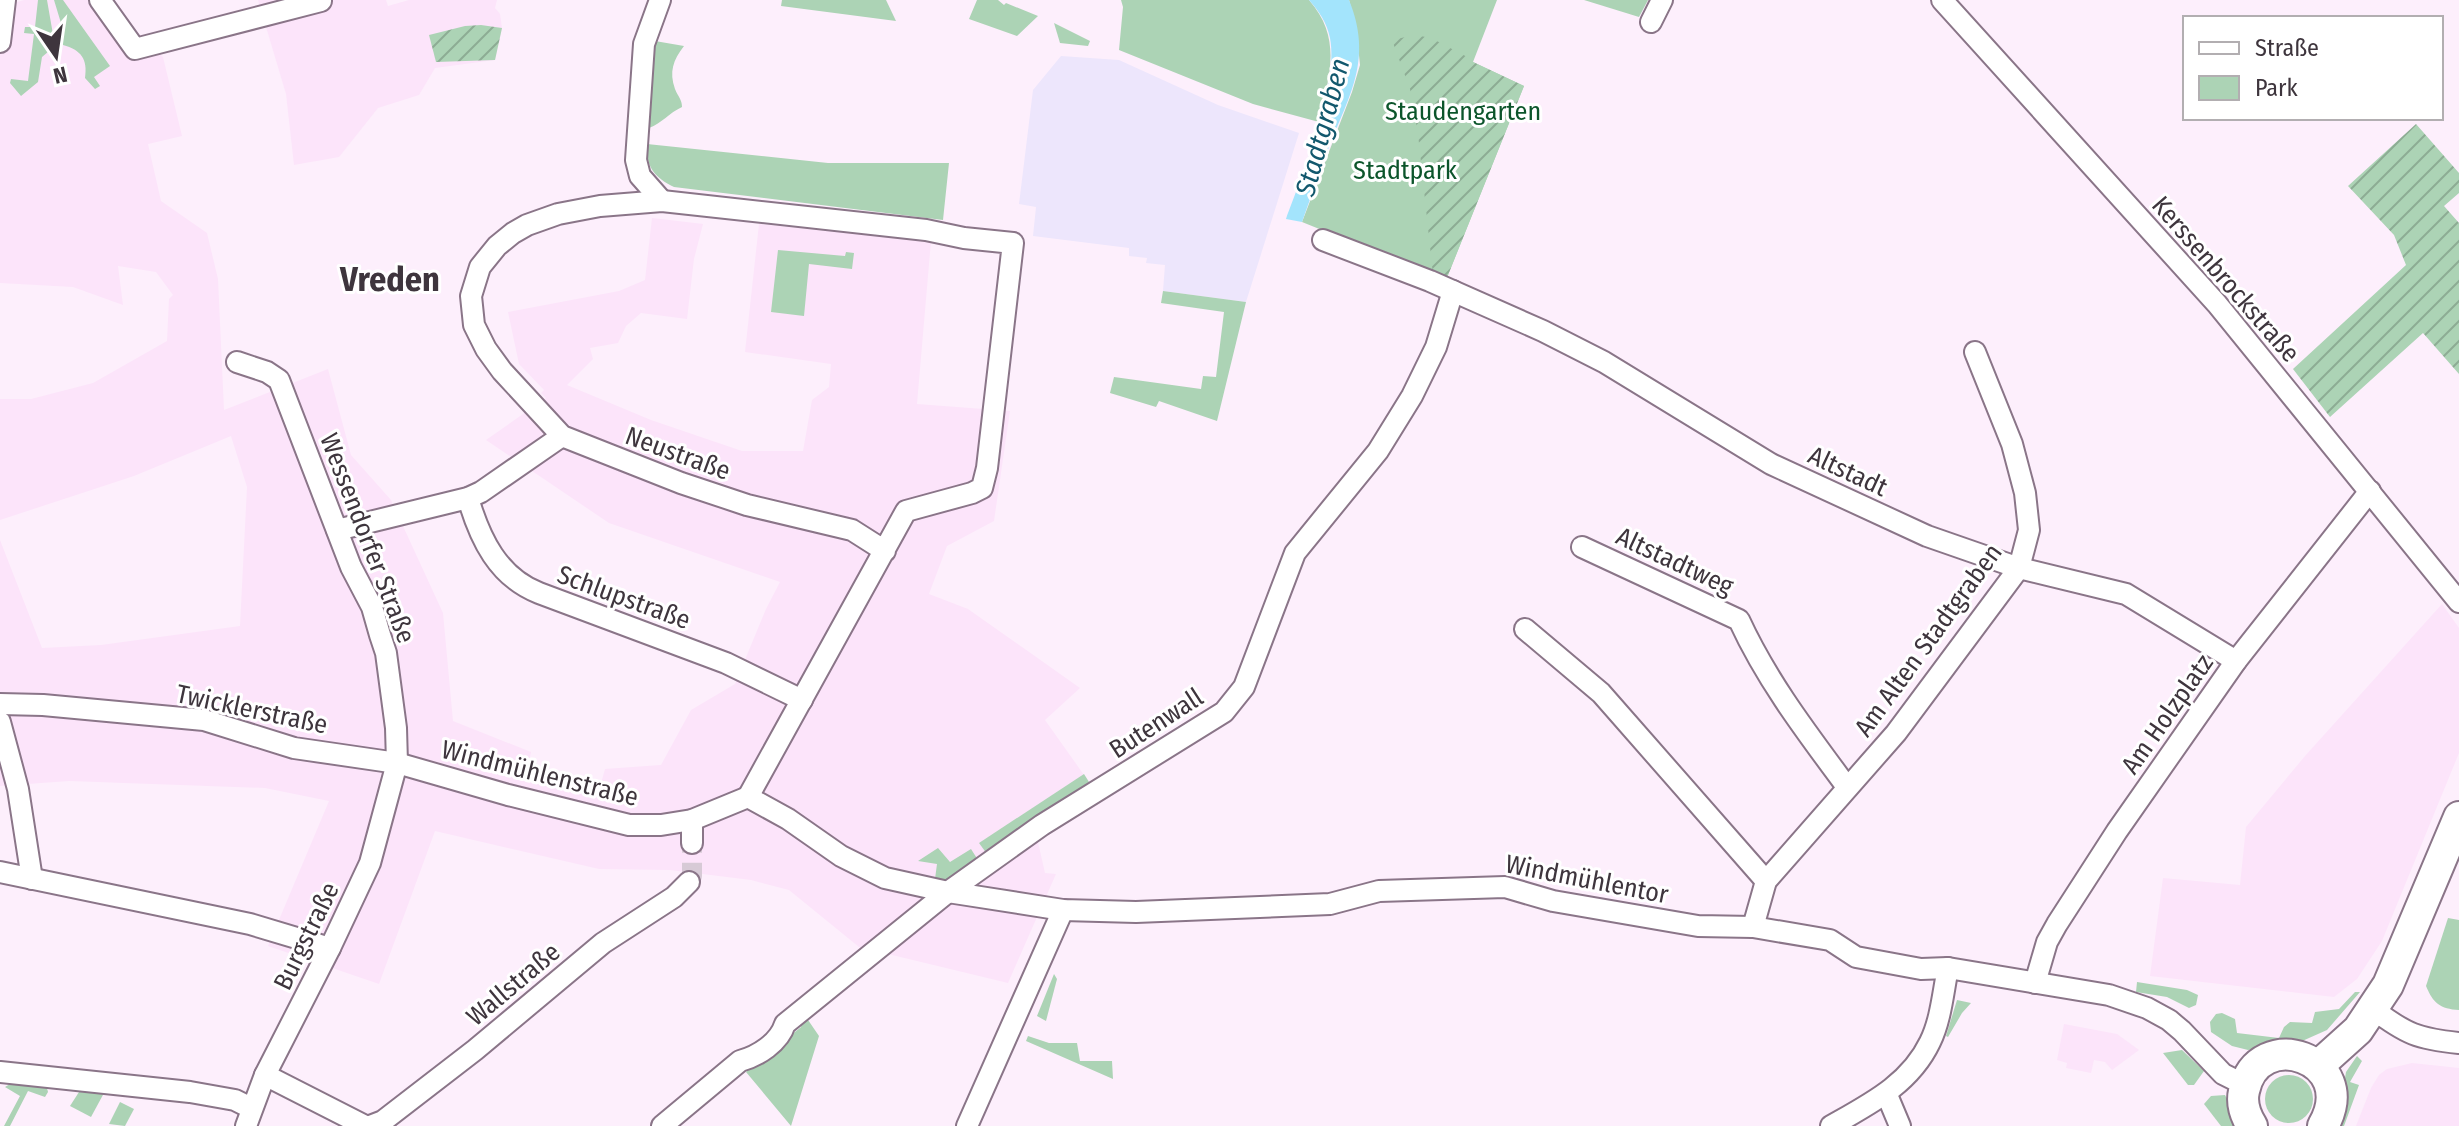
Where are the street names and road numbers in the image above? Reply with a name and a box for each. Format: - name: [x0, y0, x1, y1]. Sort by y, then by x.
- street label: Kerssenbrockstraße: [2145, 190, 2306, 369]
- street label: Neustraße: [621, 420, 735, 487]
- street label: Wessendorfer Straße: [313, 429, 422, 647]
- street label: Altstadt: [1803, 440, 1893, 503]
- street label: Altstadtweg: [1611, 521, 1739, 602]
- street label: Am Alten Stadtgraben: [1848, 538, 2009, 743]
- street label: Schlupstraße: [553, 559, 695, 636]
- street label: Am Holzplatz: [2115, 649, 2220, 780]
- street label: Twicklerstraße: [173, 678, 330, 741]
- street label: Butenwall: [1104, 682, 1209, 765]
- street label: Windmühlenstraße: [438, 734, 641, 813]
- street label: Windmühlentor: [1503, 849, 1671, 910]
- street label: Burgstraße: [267, 877, 346, 995]
- street label: Wallstraße: [460, 936, 566, 1032]

